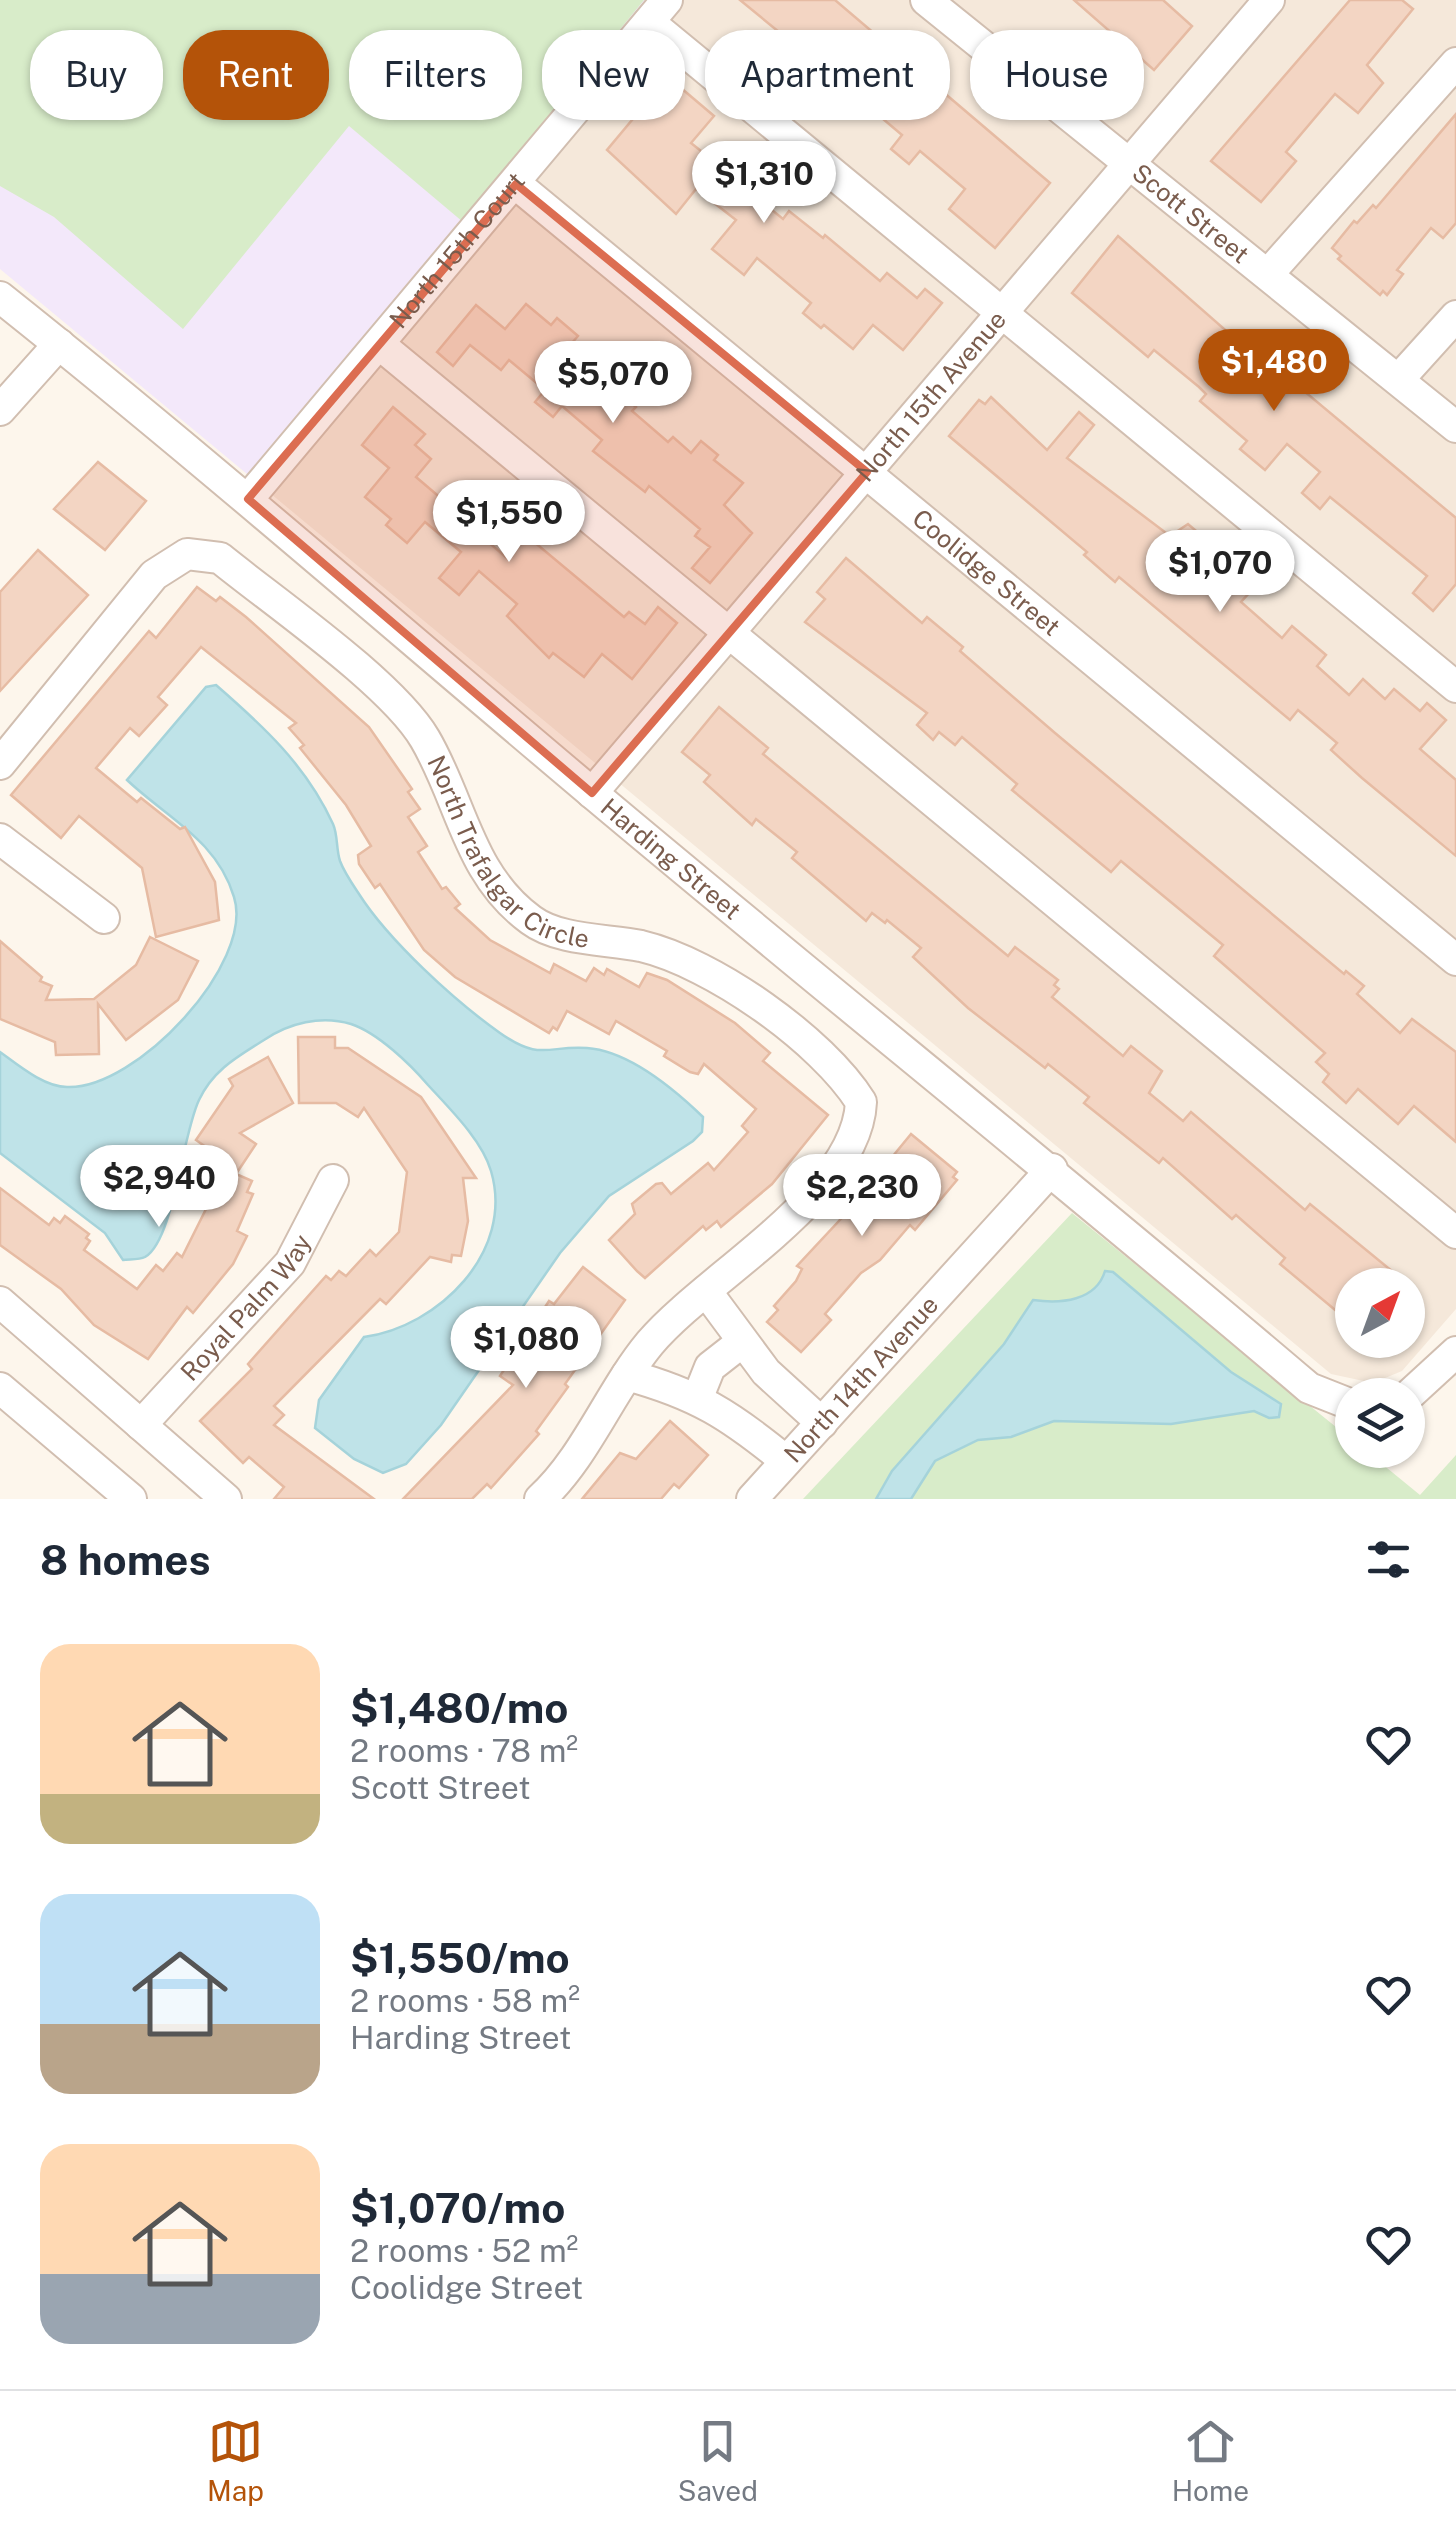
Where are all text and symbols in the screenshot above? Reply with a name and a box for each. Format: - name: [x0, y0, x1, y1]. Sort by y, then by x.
- chip: Buy: [30, 30, 163, 120]
- chip: Rent: [183, 30, 329, 120]
- chip: Filters: [349, 30, 522, 120]
- chip: New: [542, 30, 685, 120]
- chip: Apartment: [705, 30, 950, 120]
- chip: House: [970, 30, 1144, 120]
- pin: $1,310: [683, 141, 845, 226]
- text: $1,310: [714, 155, 814, 192]
- street label: Scott Street: [1126, 157, 1255, 269]
- street label: North 15th Court: [383, 166, 531, 334]
- street label: North 15th Avenue: [850, 305, 1012, 487]
- pin: $1,480: [1193, 329, 1355, 414]
- pin: $5,070: [532, 341, 694, 426]
- text: $1,480: [1220, 343, 1328, 380]
- text: $5,070: [557, 355, 669, 392]
- pin: $1,550: [428, 480, 590, 565]
- text: $1,550: [455, 494, 563, 531]
- street label: Coolidge Street: [907, 503, 1066, 642]
- pin: $1,070: [1139, 530, 1301, 615]
- text: $1,070: [1168, 544, 1272, 581]
- street label: North Trafalgar Circle: [421, 751, 591, 954]
- street label: Harding Street: [595, 792, 747, 926]
- pin: $2,940: [78, 1145, 240, 1230]
- pin: $2,230: [781, 1154, 943, 1239]
- text: $2,940: [102, 1159, 216, 1196]
- text: $2,230: [805, 1168, 919, 1205]
- street label: Royal Palm Way: [174, 1229, 317, 1387]
- north arrow: [1335, 1268, 1425, 1358]
- map controls: [1335, 1268, 1425, 1468]
- street label: North 14th Avenue: [778, 1290, 944, 1469]
- pin: $1,080: [445, 1306, 607, 1391]
- text: $1,080: [473, 1320, 579, 1357]
- button: layers: [1335, 1378, 1425, 1468]
- icon: filters: [1361, 1532, 1416, 1587]
- text: 8 homes: [40, 1535, 211, 1584]
- text: $1,480/mo: [350, 1683, 569, 1732]
- icon: home: [120, 1684, 240, 1804]
- icon: heart: [1361, 1717, 1416, 1772]
- text: 2 rooms · 78 m²: [350, 1732, 578, 1769]
- text: Scott Street: [350, 1769, 531, 1806]
- text: $1,550/mo: [350, 1933, 570, 1982]
- icon: home: [120, 1934, 240, 2054]
- icon: heart: [1361, 1967, 1416, 2022]
- text: 2 rooms · 58 m²: [350, 1982, 580, 2019]
- text: Harding Street: [350, 2019, 571, 2056]
- text: $1,070/mo: [350, 2183, 565, 2232]
- icon: home: [120, 2184, 240, 2304]
- icon: heart: [1361, 2217, 1416, 2272]
- text: 2 rooms · 52 m²: [350, 2232, 578, 2269]
- text: Coolidge Street: [350, 2269, 583, 2306]
- tab: Map: [207, 2414, 264, 2507]
- tab: Saved: [678, 2414, 758, 2507]
- tab: Home: [1172, 2414, 1249, 2507]

